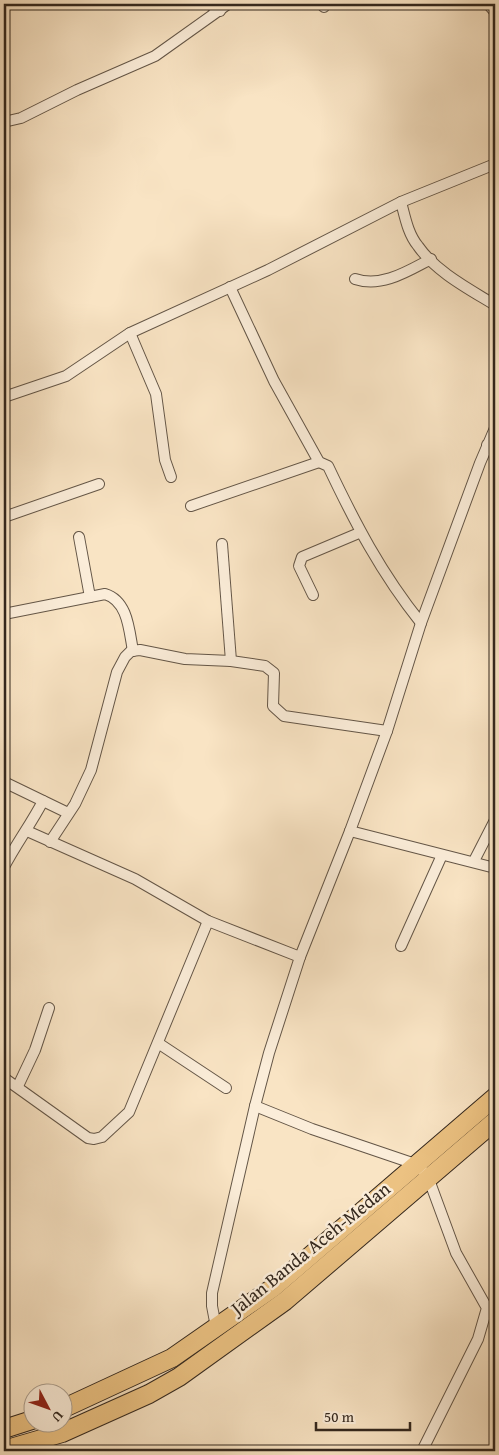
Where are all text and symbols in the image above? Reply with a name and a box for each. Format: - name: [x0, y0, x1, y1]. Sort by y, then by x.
- street label: Jalan Banda Aceh-Medan: [223, 1175, 396, 1323]
- north arrow: [22, 1382, 72, 1432]
- scale bar: [316, 1400, 410, 1432]
- text: U: [47, 1406, 68, 1427]
- text: 50 m: [324, 1406, 355, 1427]

